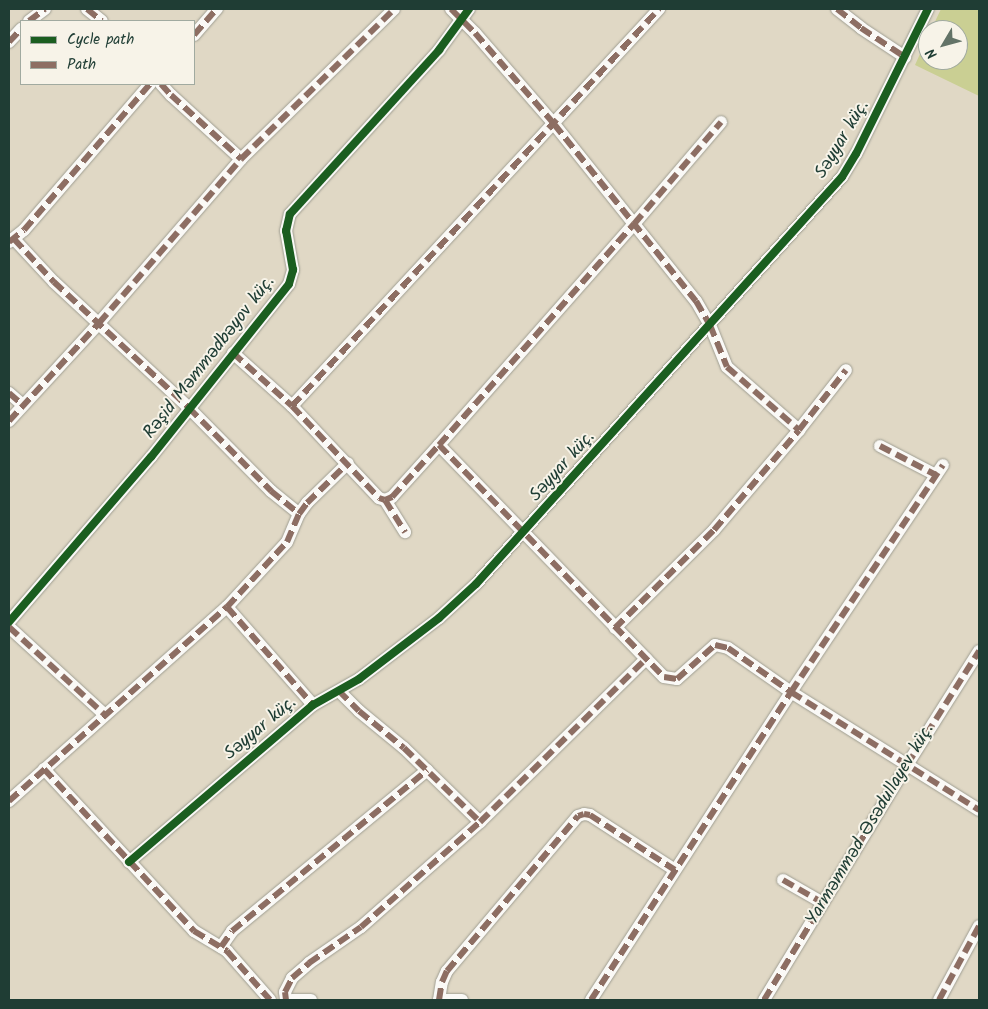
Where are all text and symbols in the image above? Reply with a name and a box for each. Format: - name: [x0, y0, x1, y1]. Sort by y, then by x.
- legend: [20, 20, 195, 85]
- north arrow: [918, 20, 968, 70]
- text: Cycle path: [67, 28, 134, 52]
- text: N: [920, 43, 943, 64]
- text: Path: [67, 53, 96, 77]
- street label: Səyyar küç.: [811, 97, 875, 183]
- street label: Rəşid Məmmədbəyov küç.: [140, 272, 280, 444]
- street label: Səyyar küç.: [526, 427, 600, 507]
- street label: Səyyar küç.: [221, 693, 301, 765]
- street label: Yarməmməd Əsədullayev küç.: [802, 721, 940, 929]

